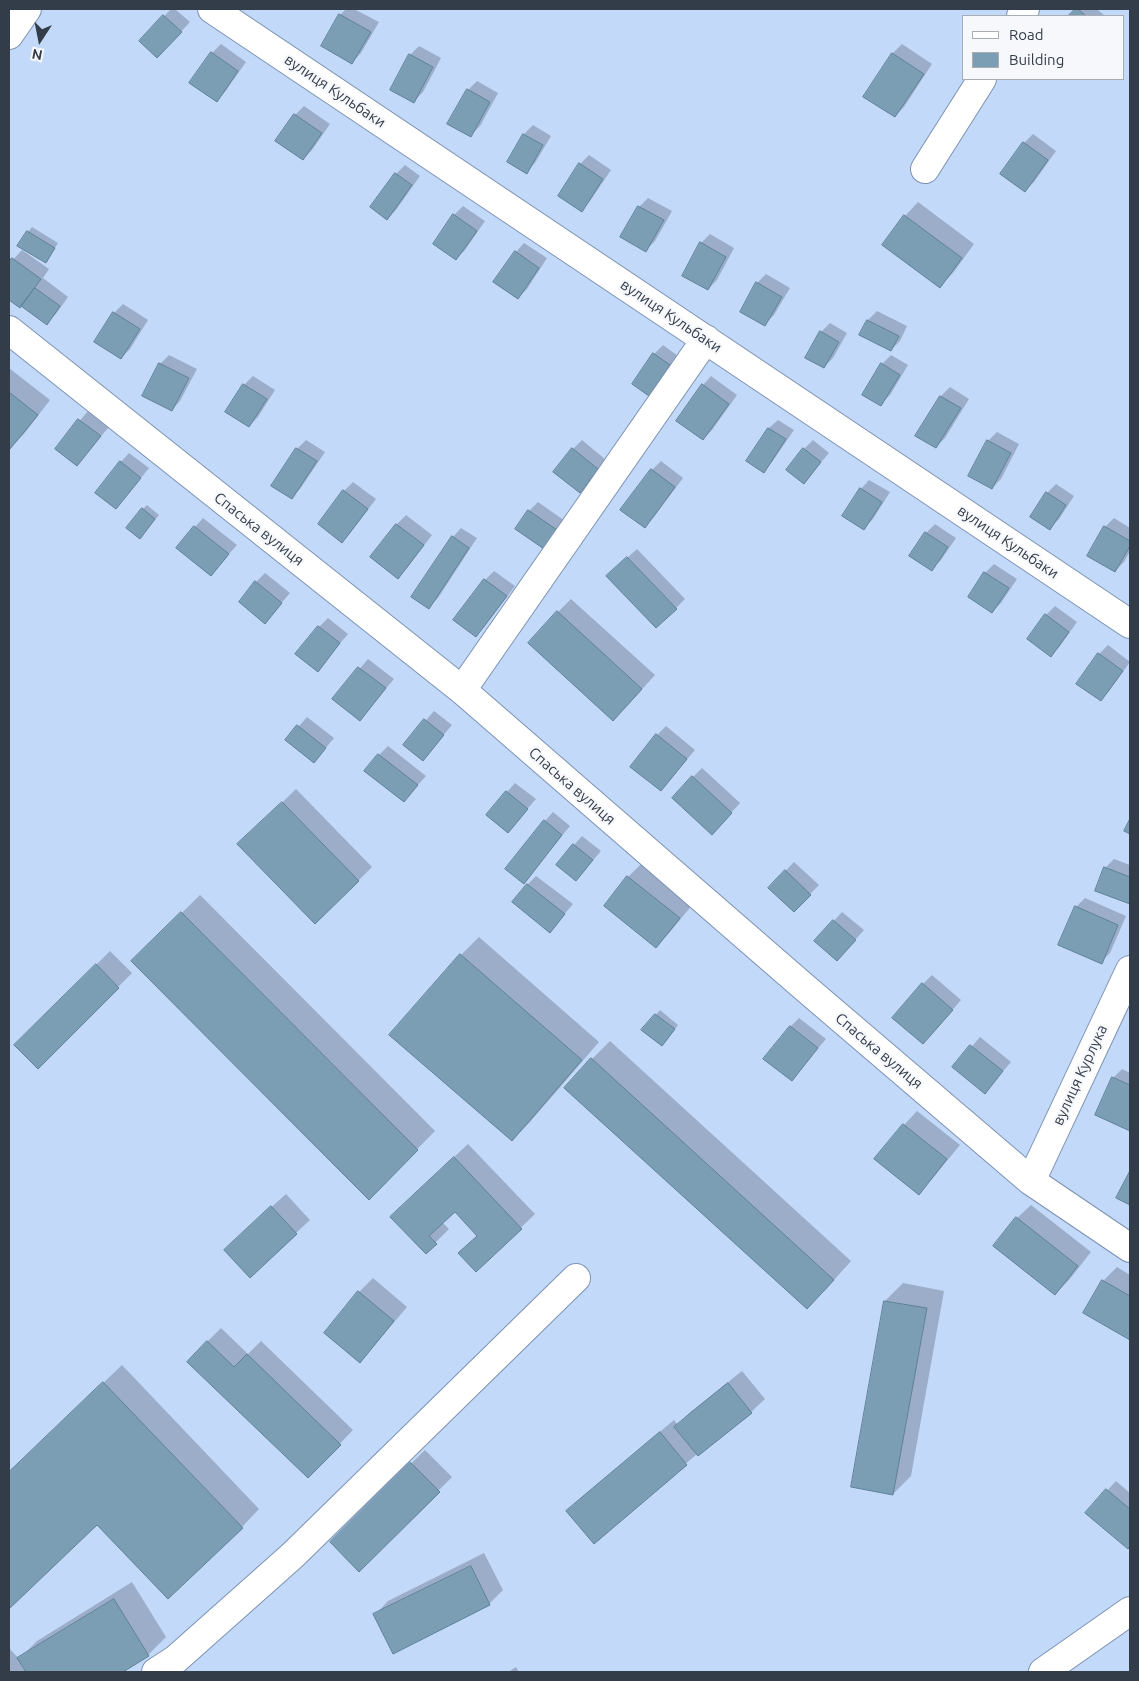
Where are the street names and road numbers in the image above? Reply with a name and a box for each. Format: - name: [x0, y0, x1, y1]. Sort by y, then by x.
- street label: вулиця Кульбаки: [281, 50, 389, 132]
- street label: вулиця Кульбаки: [617, 275, 725, 357]
- street label: Спаська вулиця: [211, 488, 307, 570]
- street label: вулиця Кульбаки: [954, 501, 1062, 583]
- street label: Спаська вулиця: [525, 744, 619, 828]
- street label: Спаська вулиця: [832, 1009, 926, 1093]
- street label: вулиця Курлука: [1049, 1022, 1111, 1128]

